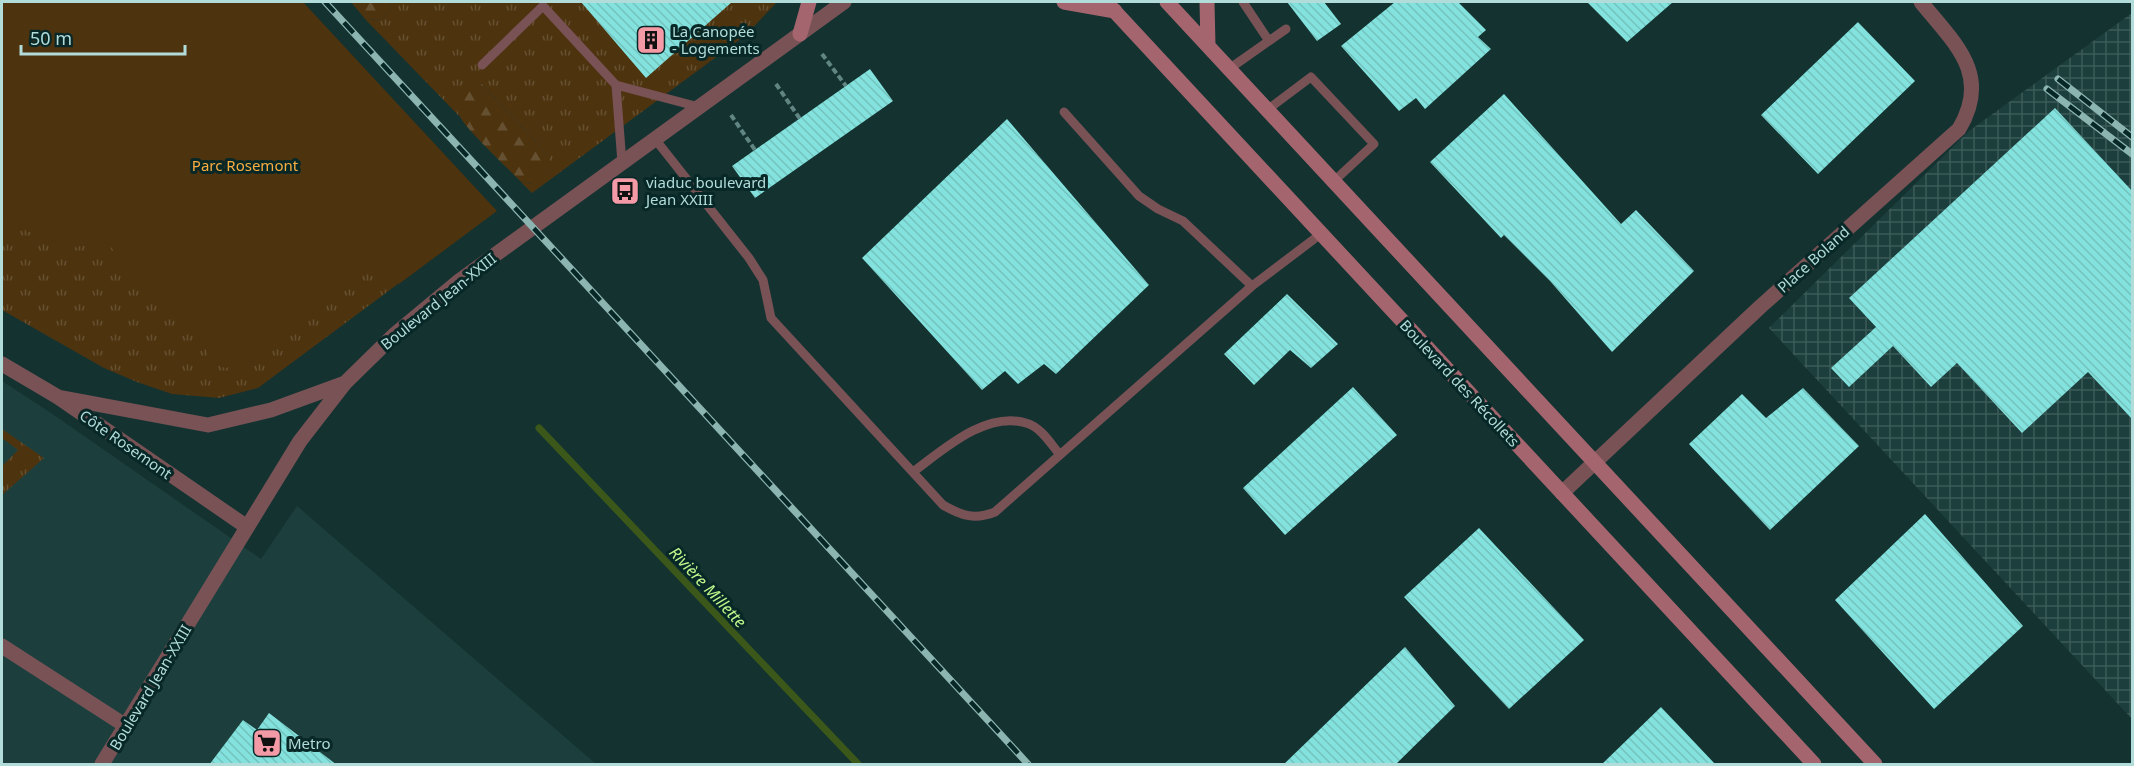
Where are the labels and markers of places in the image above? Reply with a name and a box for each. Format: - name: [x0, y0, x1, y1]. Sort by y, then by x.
- place label: La Canopée - Logements: [672, 21, 760, 58]
- building icon: La Canopée - Logements: [635, 24, 667, 56]
- place label: viaduc boulevard Jean XXIII: [644, 172, 766, 209]
- bus stop icon: viaduc boulevard Jean XXIII: [609, 175, 641, 207]
- supermarket icon: Metro: [251, 727, 283, 759]
- place label: Metro: [288, 733, 330, 753]

